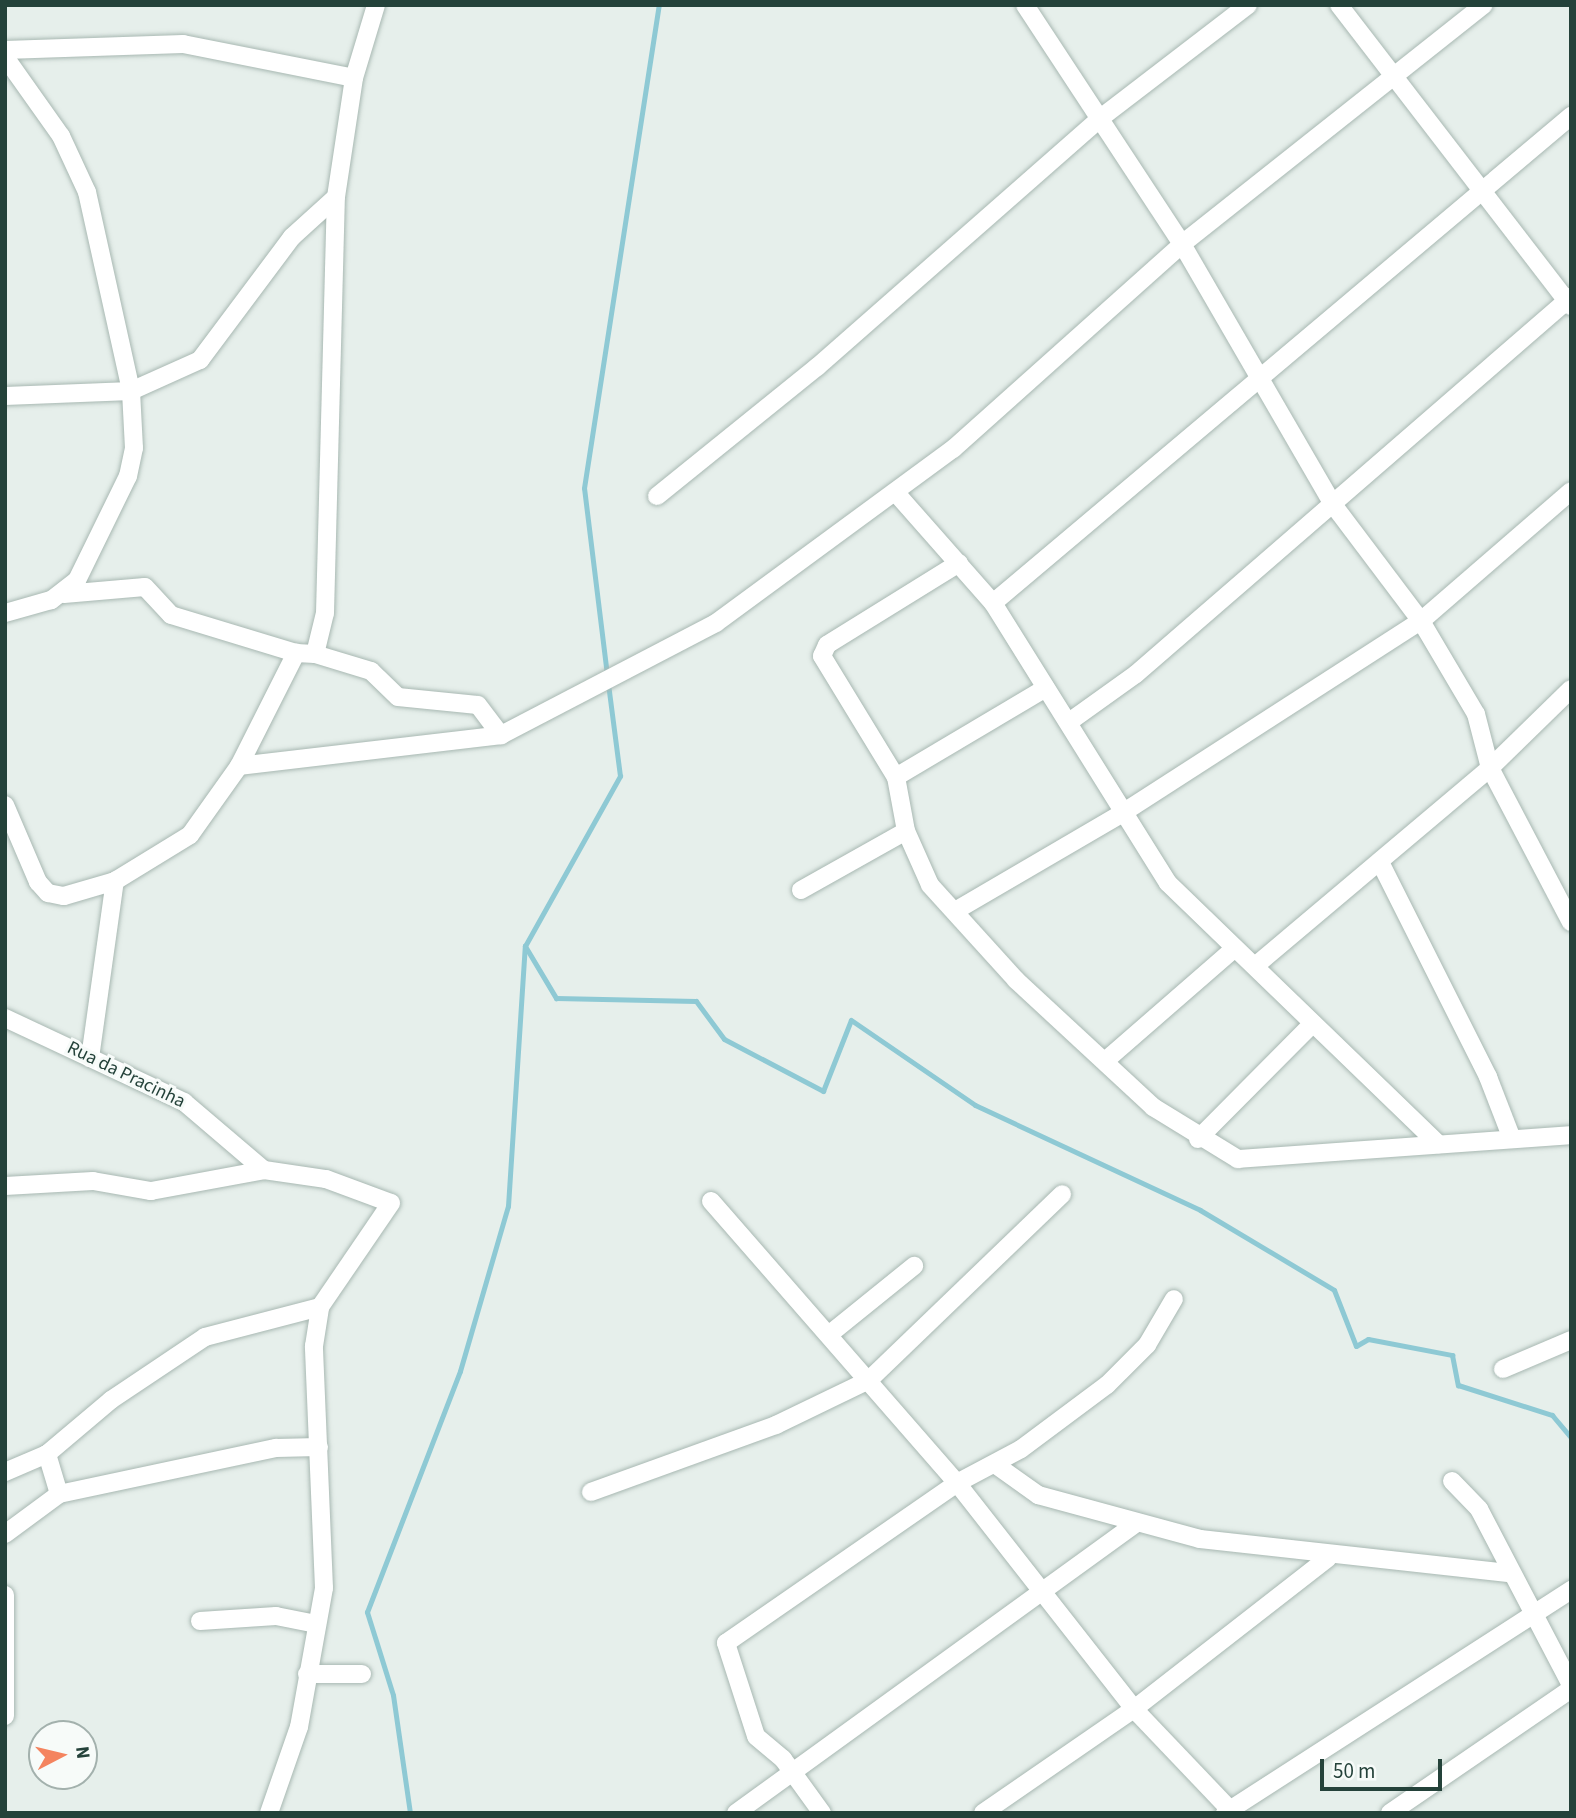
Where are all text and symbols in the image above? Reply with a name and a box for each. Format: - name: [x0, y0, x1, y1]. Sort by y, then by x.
- street label: Rua da Pracinha: [63, 1037, 189, 1113]
- north arrow: [28, 1720, 98, 1790]
- scale bar: [1324, 1744, 1446, 1788]
- text: N: [68, 1745, 97, 1761]
- text: 50 m: [1333, 1756, 1375, 1786]

